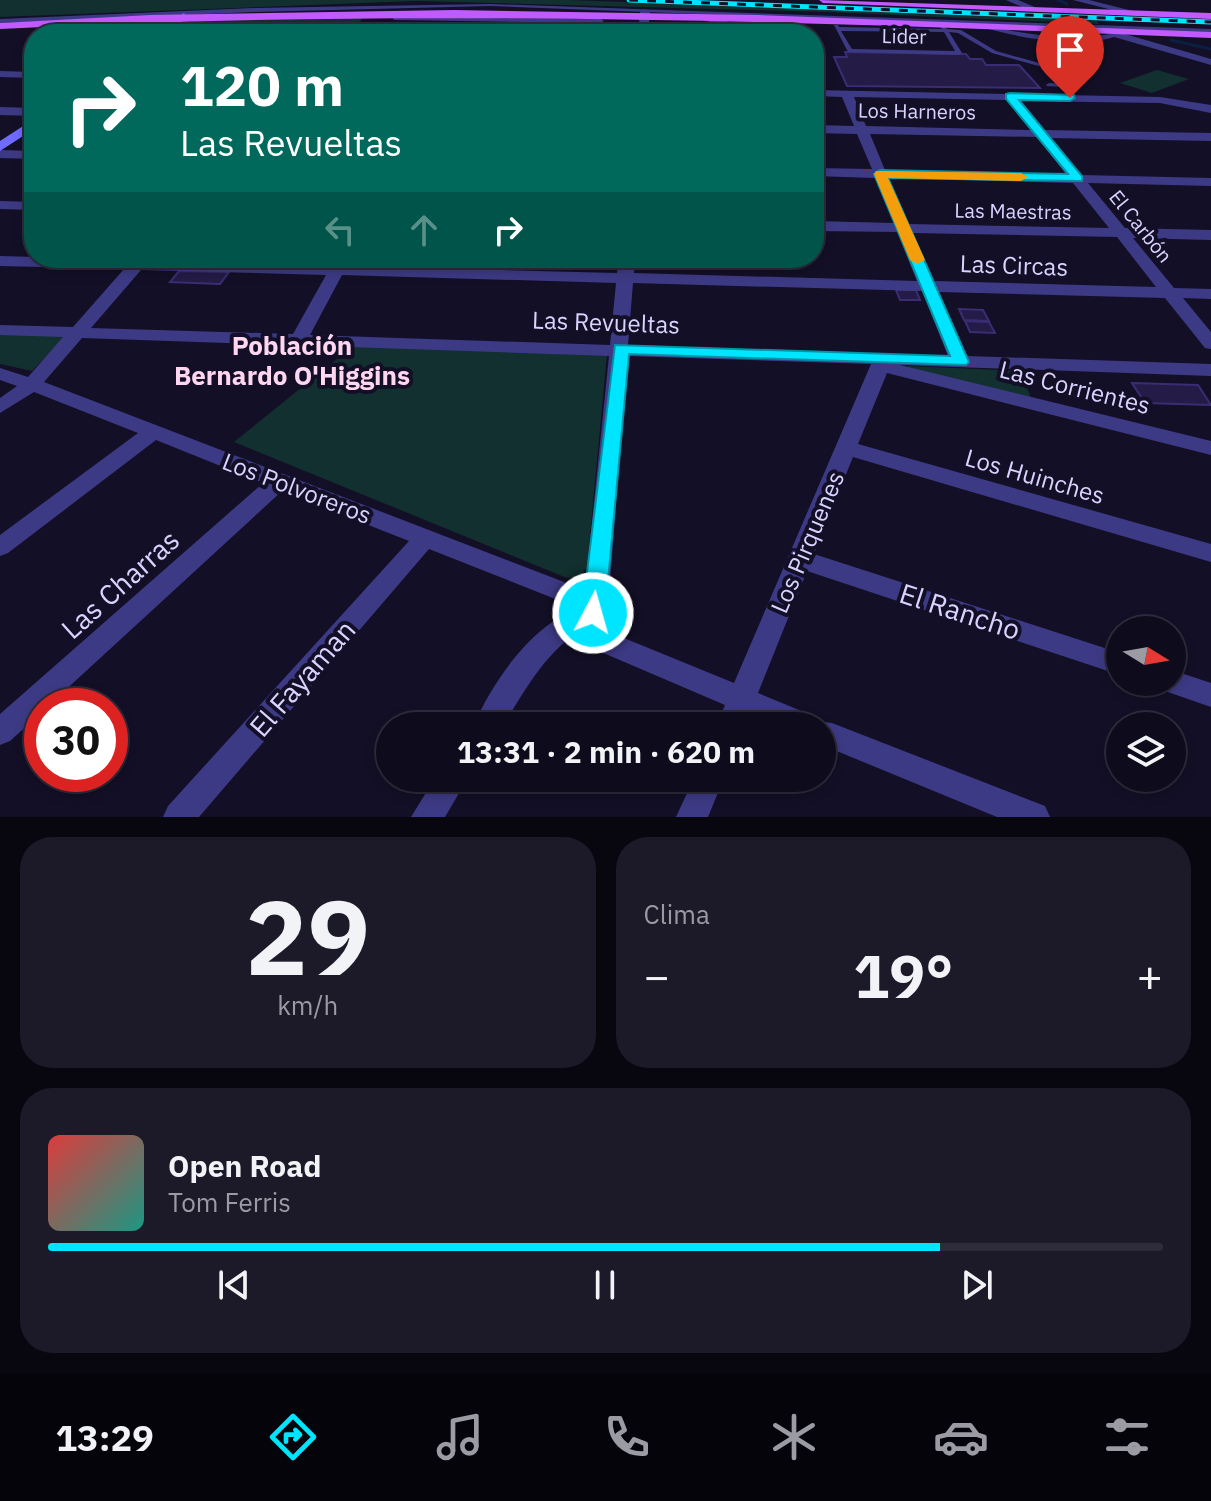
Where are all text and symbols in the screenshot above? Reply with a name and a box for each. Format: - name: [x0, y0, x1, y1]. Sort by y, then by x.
- pin: [1036, 16, 1104, 98]
- street label: Lider: [881, 22, 927, 50]
- icon: arrive: [1048, 28, 1092, 72]
- text: 120 m: [180, 49, 344, 121]
- icon: right: [48, 56, 152, 160]
- street label: Los Harneros: [858, 96, 976, 126]
- text: Las Revueltas: [180, 119, 402, 166]
- street label: El Carbón: [1103, 184, 1179, 268]
- street label: Las Maestras: [954, 196, 1072, 226]
- icon: left: [318, 208, 362, 252]
- icon: ahead: [402, 208, 446, 252]
- icon: right: [486, 208, 530, 252]
- street label: Las Circas: [959, 247, 1069, 283]
- street label: Las Revueltas: [531, 303, 681, 341]
- district label: Población Bernardo O'Higgins: [174, 328, 410, 392]
- street label: Las Corrientes: [996, 353, 1154, 421]
- street label: Los Huinches: [962, 441, 1108, 511]
- street label: Los Polvoreros: [218, 445, 376, 531]
- street label: Los Pirquenes: [763, 466, 851, 618]
- street label: Las Charras: [53, 521, 187, 647]
- position arrow: [551, 571, 635, 655]
- street label: El Rancho: [895, 574, 1025, 648]
- street label: El Fayaman: [241, 612, 363, 744]
- north arrow: [1106, 616, 1186, 696]
- map controls: [1106, 616, 1186, 792]
- speed limit sign: 30: [24, 688, 128, 792]
- button: layers: [1106, 712, 1186, 792]
- text: 13:31 · 2 min · 620 m: [457, 732, 755, 771]
- text: 29: [245, 868, 370, 1004]
- text: Clima: [644, 897, 710, 931]
- text: 19°: [853, 936, 953, 1015]
- text: −: [644, 947, 670, 1004]
- text: +: [1137, 947, 1163, 1004]
- text: km/h: [277, 988, 338, 1022]
- text: Open Road: [168, 1146, 321, 1185]
- text: Tom Ferris: [168, 1185, 291, 1219]
- icon: previous: [212, 1263, 256, 1307]
- icon: pause: [583, 1263, 627, 1307]
- icon: next: [955, 1263, 999, 1307]
- icon: directions: [265, 1409, 321, 1465]
- icon: music: [432, 1409, 488, 1465]
- icon: phone: [599, 1409, 655, 1465]
- icon: climate: [766, 1409, 822, 1465]
- icon: car: [933, 1409, 989, 1465]
- icon: filters: [1099, 1409, 1155, 1465]
- text: 13:29: [55, 1414, 154, 1461]

